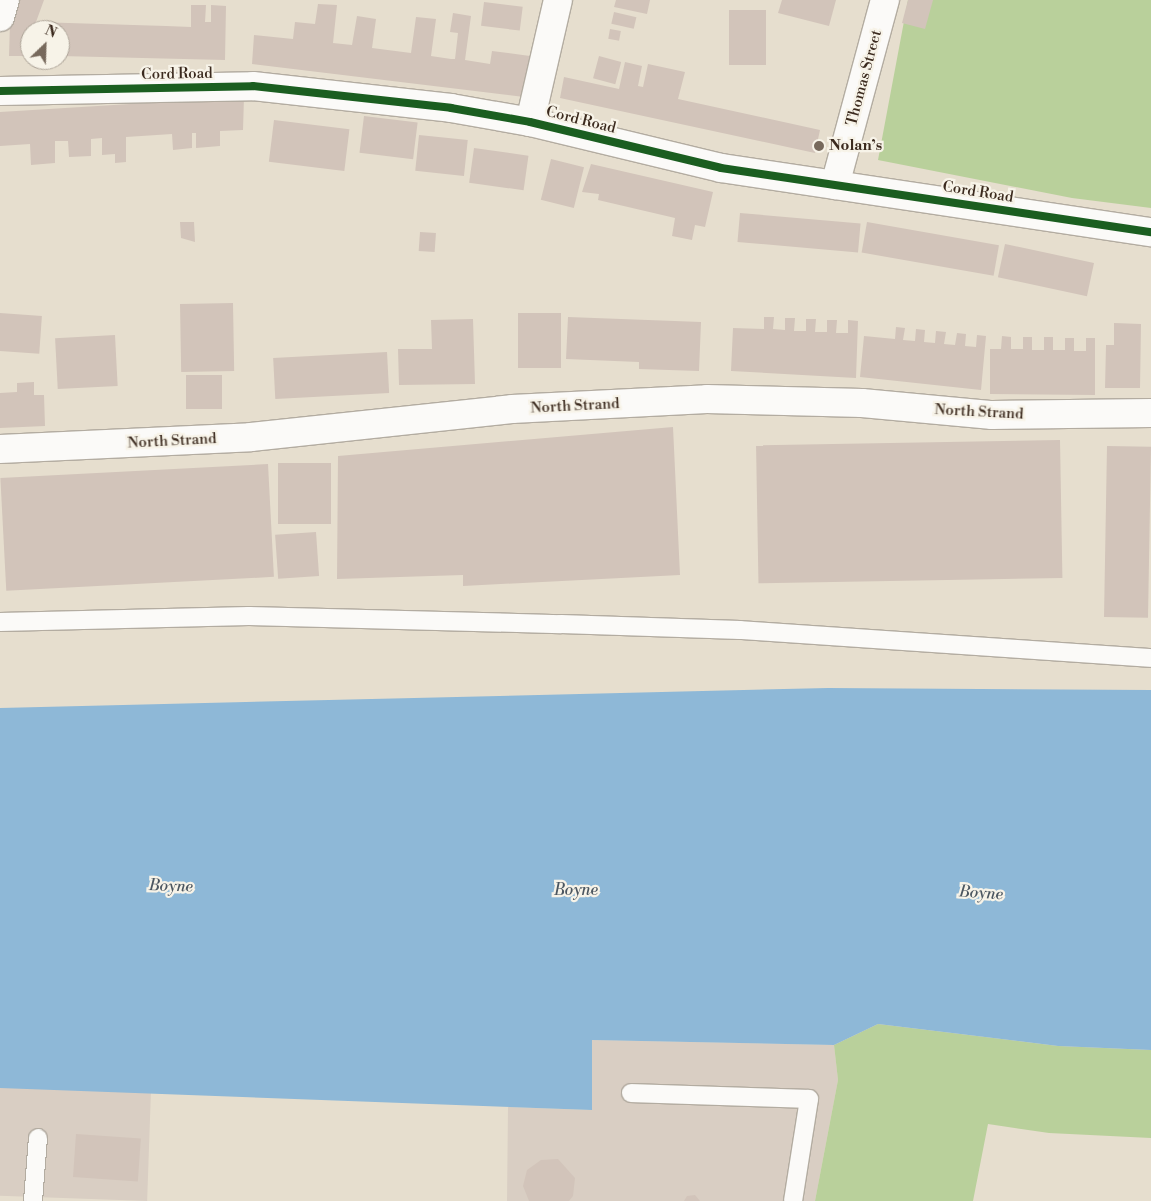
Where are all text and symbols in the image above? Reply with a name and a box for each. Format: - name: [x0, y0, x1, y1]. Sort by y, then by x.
- north arrow: [20, 20, 70, 70]
- text: N: [42, 22, 59, 43]
- street label: Thomas Street: [843, 28, 885, 128]
- street label: Cord Road: [141, 64, 213, 84]
- street label: Cord Road: [544, 103, 618, 137]
- place label: Nolan’s: [829, 137, 882, 155]
- marker: Nolan’s: [813, 140, 825, 152]
- street label: Cord Road: [941, 178, 1015, 206]
- street label: North Strand: [530, 395, 620, 417]
- street label: North Strand: [934, 401, 1024, 423]
- street label: North Strand: [127, 430, 217, 452]
- water label: Boyne: [149, 876, 193, 896]
- water label: Boyne: [554, 880, 598, 900]
- water label: Boyne: [958, 882, 1004, 904]

